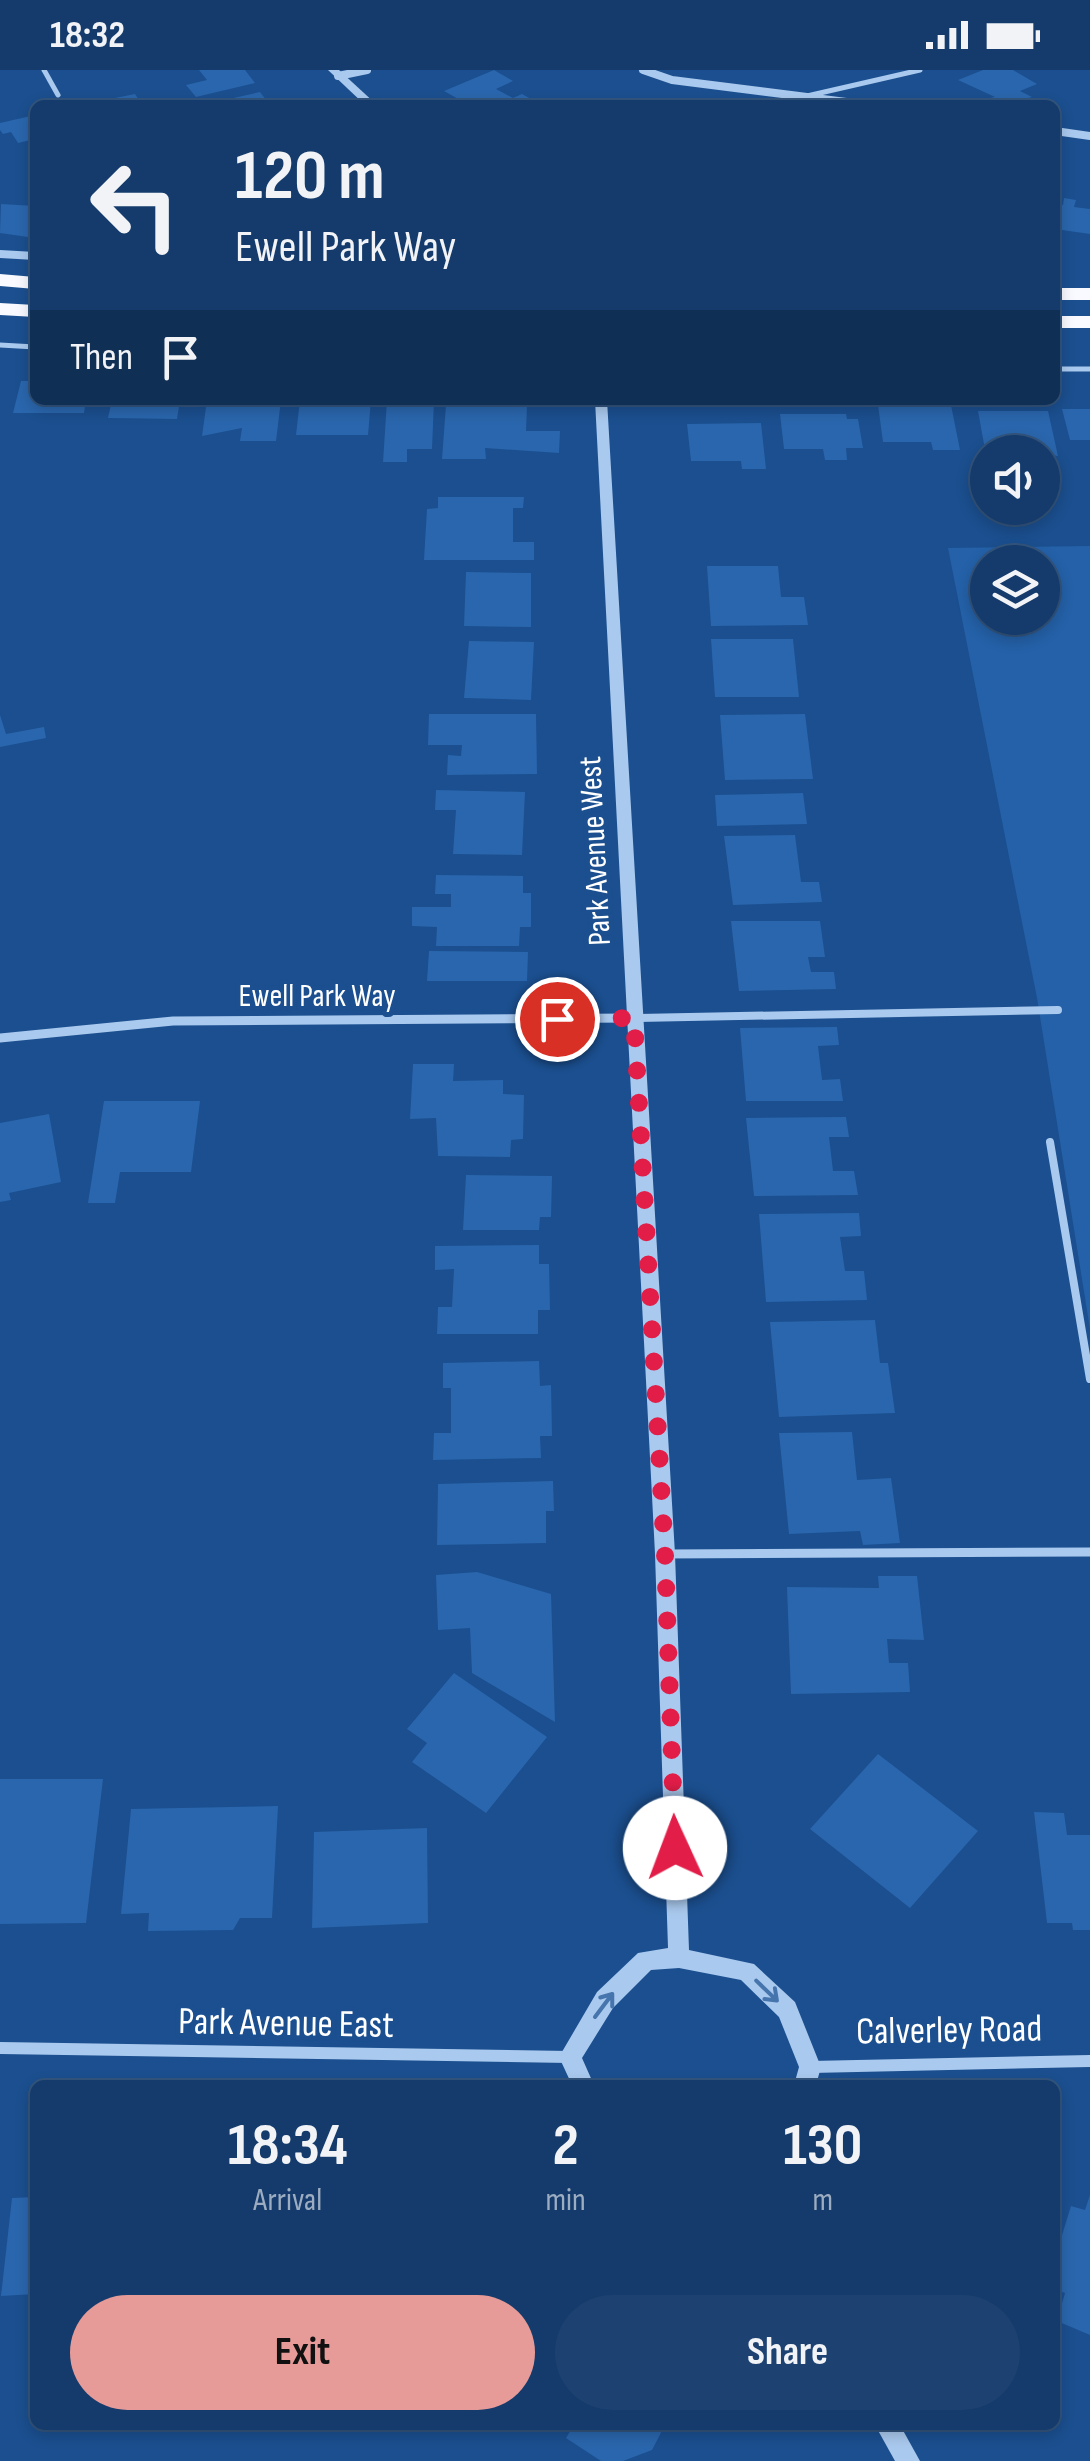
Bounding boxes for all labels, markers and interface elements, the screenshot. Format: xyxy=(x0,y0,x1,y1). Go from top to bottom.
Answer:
text: 18:32 xyxy=(50,13,125,58)
text: 120 m xyxy=(235,135,385,219)
icon: left xyxy=(70,140,200,270)
text: Ewell Park Way xyxy=(235,220,456,275)
icon: arrive xyxy=(153,330,208,385)
text: Then xyxy=(70,335,133,380)
map controls xyxy=(970,435,1060,635)
button: sound xyxy=(970,435,1060,525)
button: layers xyxy=(970,545,1060,635)
street label: Park Avenue West xyxy=(571,755,620,947)
street label: Ewell Park Way xyxy=(238,977,396,1016)
pin xyxy=(515,977,600,1062)
icon: arrive xyxy=(530,992,585,1047)
position arrow xyxy=(623,1796,727,1900)
one-way arrow xyxy=(754,1979,779,2003)
one-way arrow xyxy=(593,1992,615,2018)
street label: Park Avenue East xyxy=(178,1999,394,2048)
street label: Calverley Road xyxy=(856,2006,1042,2055)
text: 18:34 xyxy=(228,2110,348,2182)
text: 2 xyxy=(552,2110,579,2182)
text: 130 xyxy=(783,2110,862,2182)
text: Arrival xyxy=(253,2181,322,2220)
text: min xyxy=(545,2181,586,2220)
text: m xyxy=(813,2181,833,2220)
button: Exit xyxy=(70,2295,535,2410)
button: Share xyxy=(555,2295,1020,2410)

